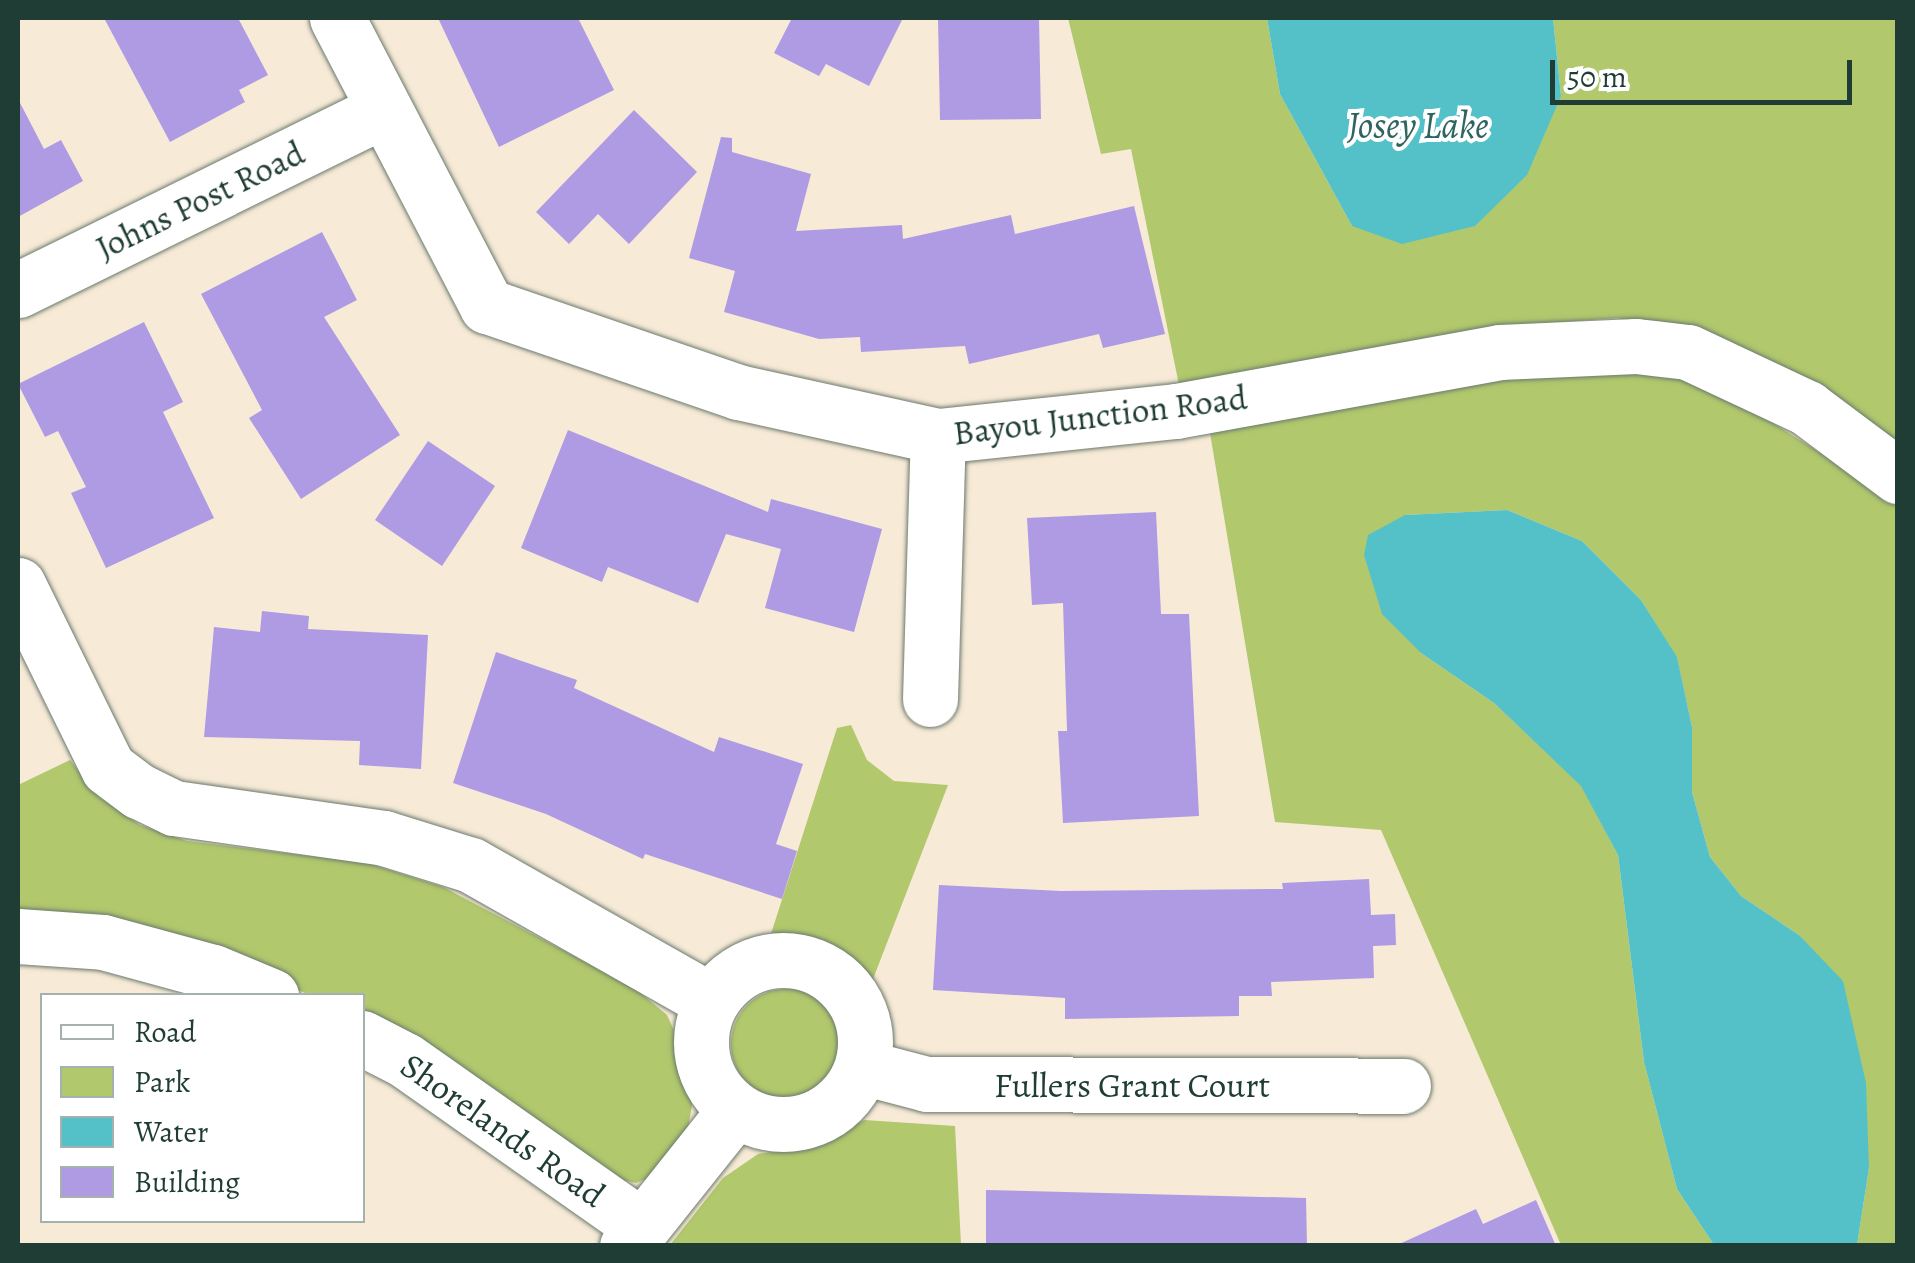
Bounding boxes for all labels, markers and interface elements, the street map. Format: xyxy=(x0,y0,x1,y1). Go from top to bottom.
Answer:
scale bar xyxy=(1555,40,1858,102)
text: 50 m xyxy=(1567,57,1627,97)
water label: Josey Lake xyxy=(1347,103,1489,149)
street label: Johns Post Road xyxy=(89,131,311,269)
street label: Bayou Junction Road xyxy=(951,376,1249,454)
legend xyxy=(40,993,365,1223)
text: Road xyxy=(134,1012,196,1052)
street label: Shorelands Road xyxy=(393,1044,613,1216)
text: Park xyxy=(134,1062,190,1102)
street label: Fullers Grant Court xyxy=(994,1064,1270,1106)
text: Water xyxy=(134,1112,208,1152)
text: Building xyxy=(134,1162,240,1202)

